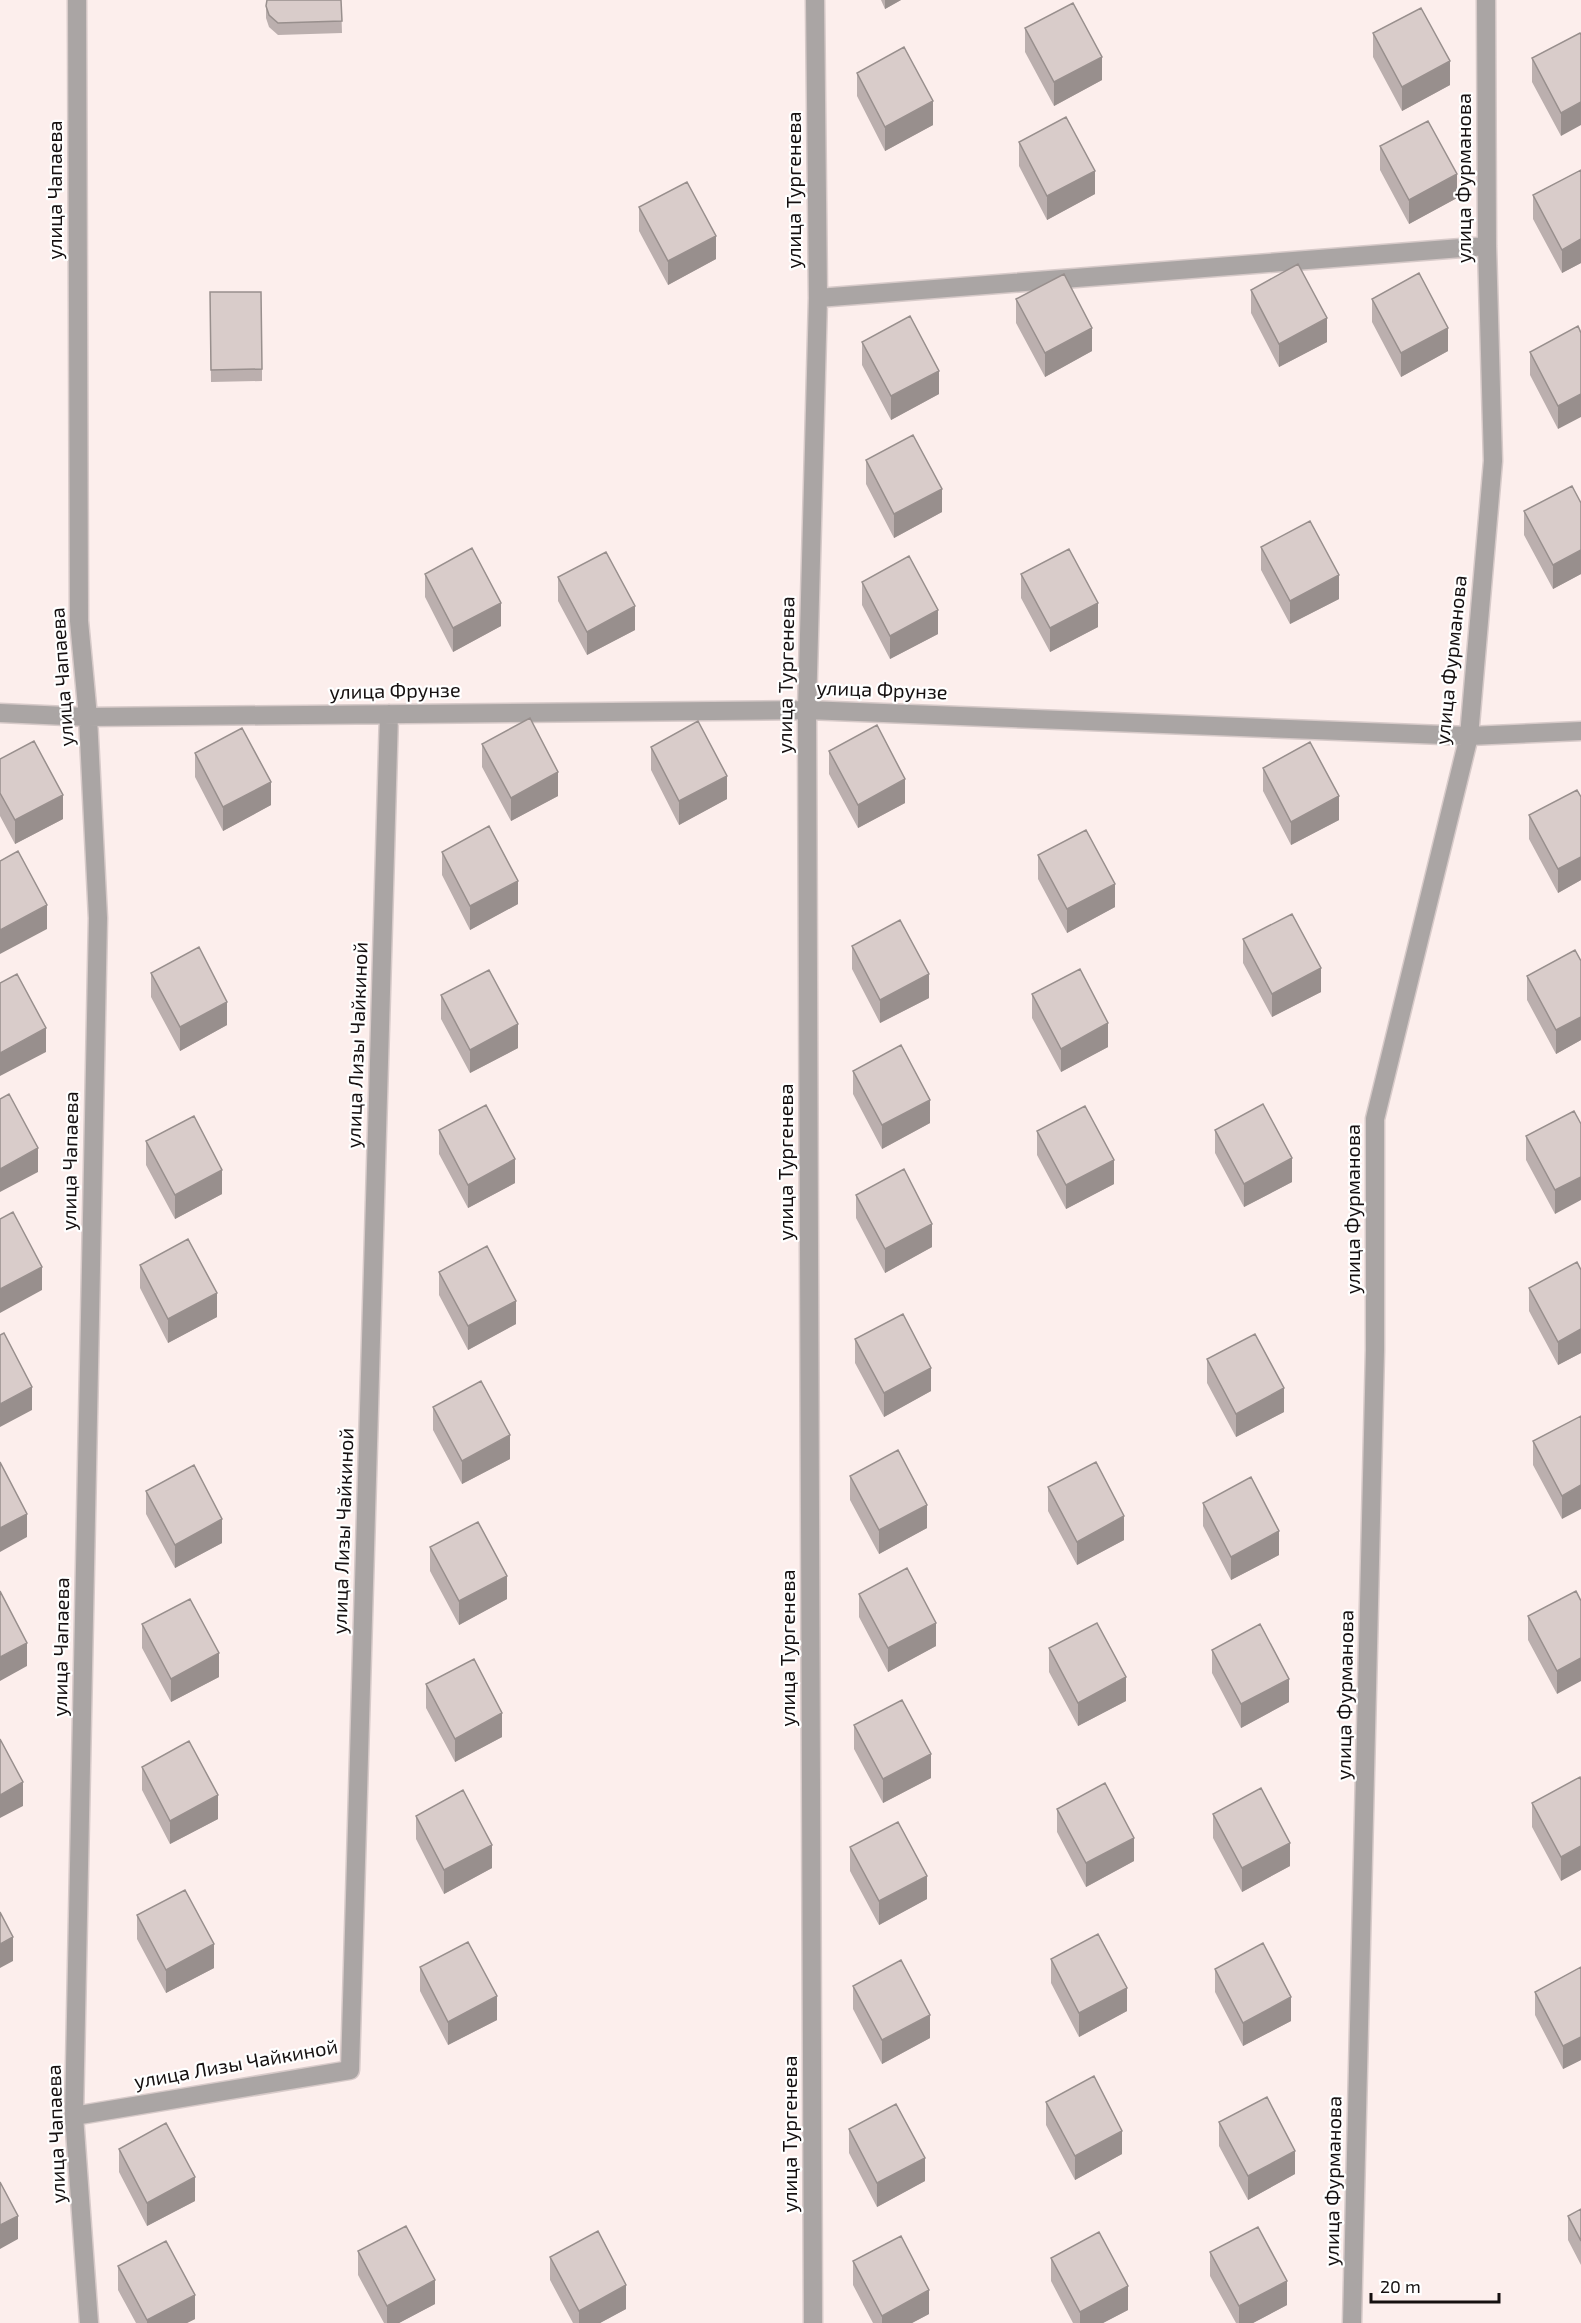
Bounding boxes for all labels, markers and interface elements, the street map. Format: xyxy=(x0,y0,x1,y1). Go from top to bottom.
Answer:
street label: улица Фурманова xyxy=(1451,93,1476,263)
street label: улица Тургенева xyxy=(781,111,806,269)
street label: улица Чапаева xyxy=(42,120,67,260)
street label: улица Фурманова xyxy=(1429,574,1472,746)
street label: улица Тургенева xyxy=(772,596,799,754)
street label: улица Чапаева xyxy=(44,607,79,747)
street label: улица Фрунзе xyxy=(816,675,948,704)
street label: улица Фрунзе xyxy=(329,677,461,704)
street label: улица Лизы Чайкиной xyxy=(340,941,373,1149)
street label: улица Тургенева xyxy=(773,1083,798,1241)
street label: улица Чапаева xyxy=(56,1091,83,1231)
street label: улица Фурманова xyxy=(1340,1124,1365,1294)
street label: улица Лизы Чайкиной xyxy=(326,1427,359,1635)
street label: улица Тургенева xyxy=(775,1569,800,1727)
street label: улица Чапаева xyxy=(47,1577,74,1717)
street label: улица Фурманова xyxy=(1331,1610,1358,1780)
street label: улица Лизы Чайкиной xyxy=(132,2033,340,2094)
street label: улица Тургенева xyxy=(777,2055,802,2213)
street label: улица Чапаева xyxy=(41,2064,70,2204)
street label: улица Фурманова xyxy=(1319,2096,1346,2266)
scale bar xyxy=(1371,2266,1498,2304)
text: 20 m xyxy=(1380,2275,1421,2297)

